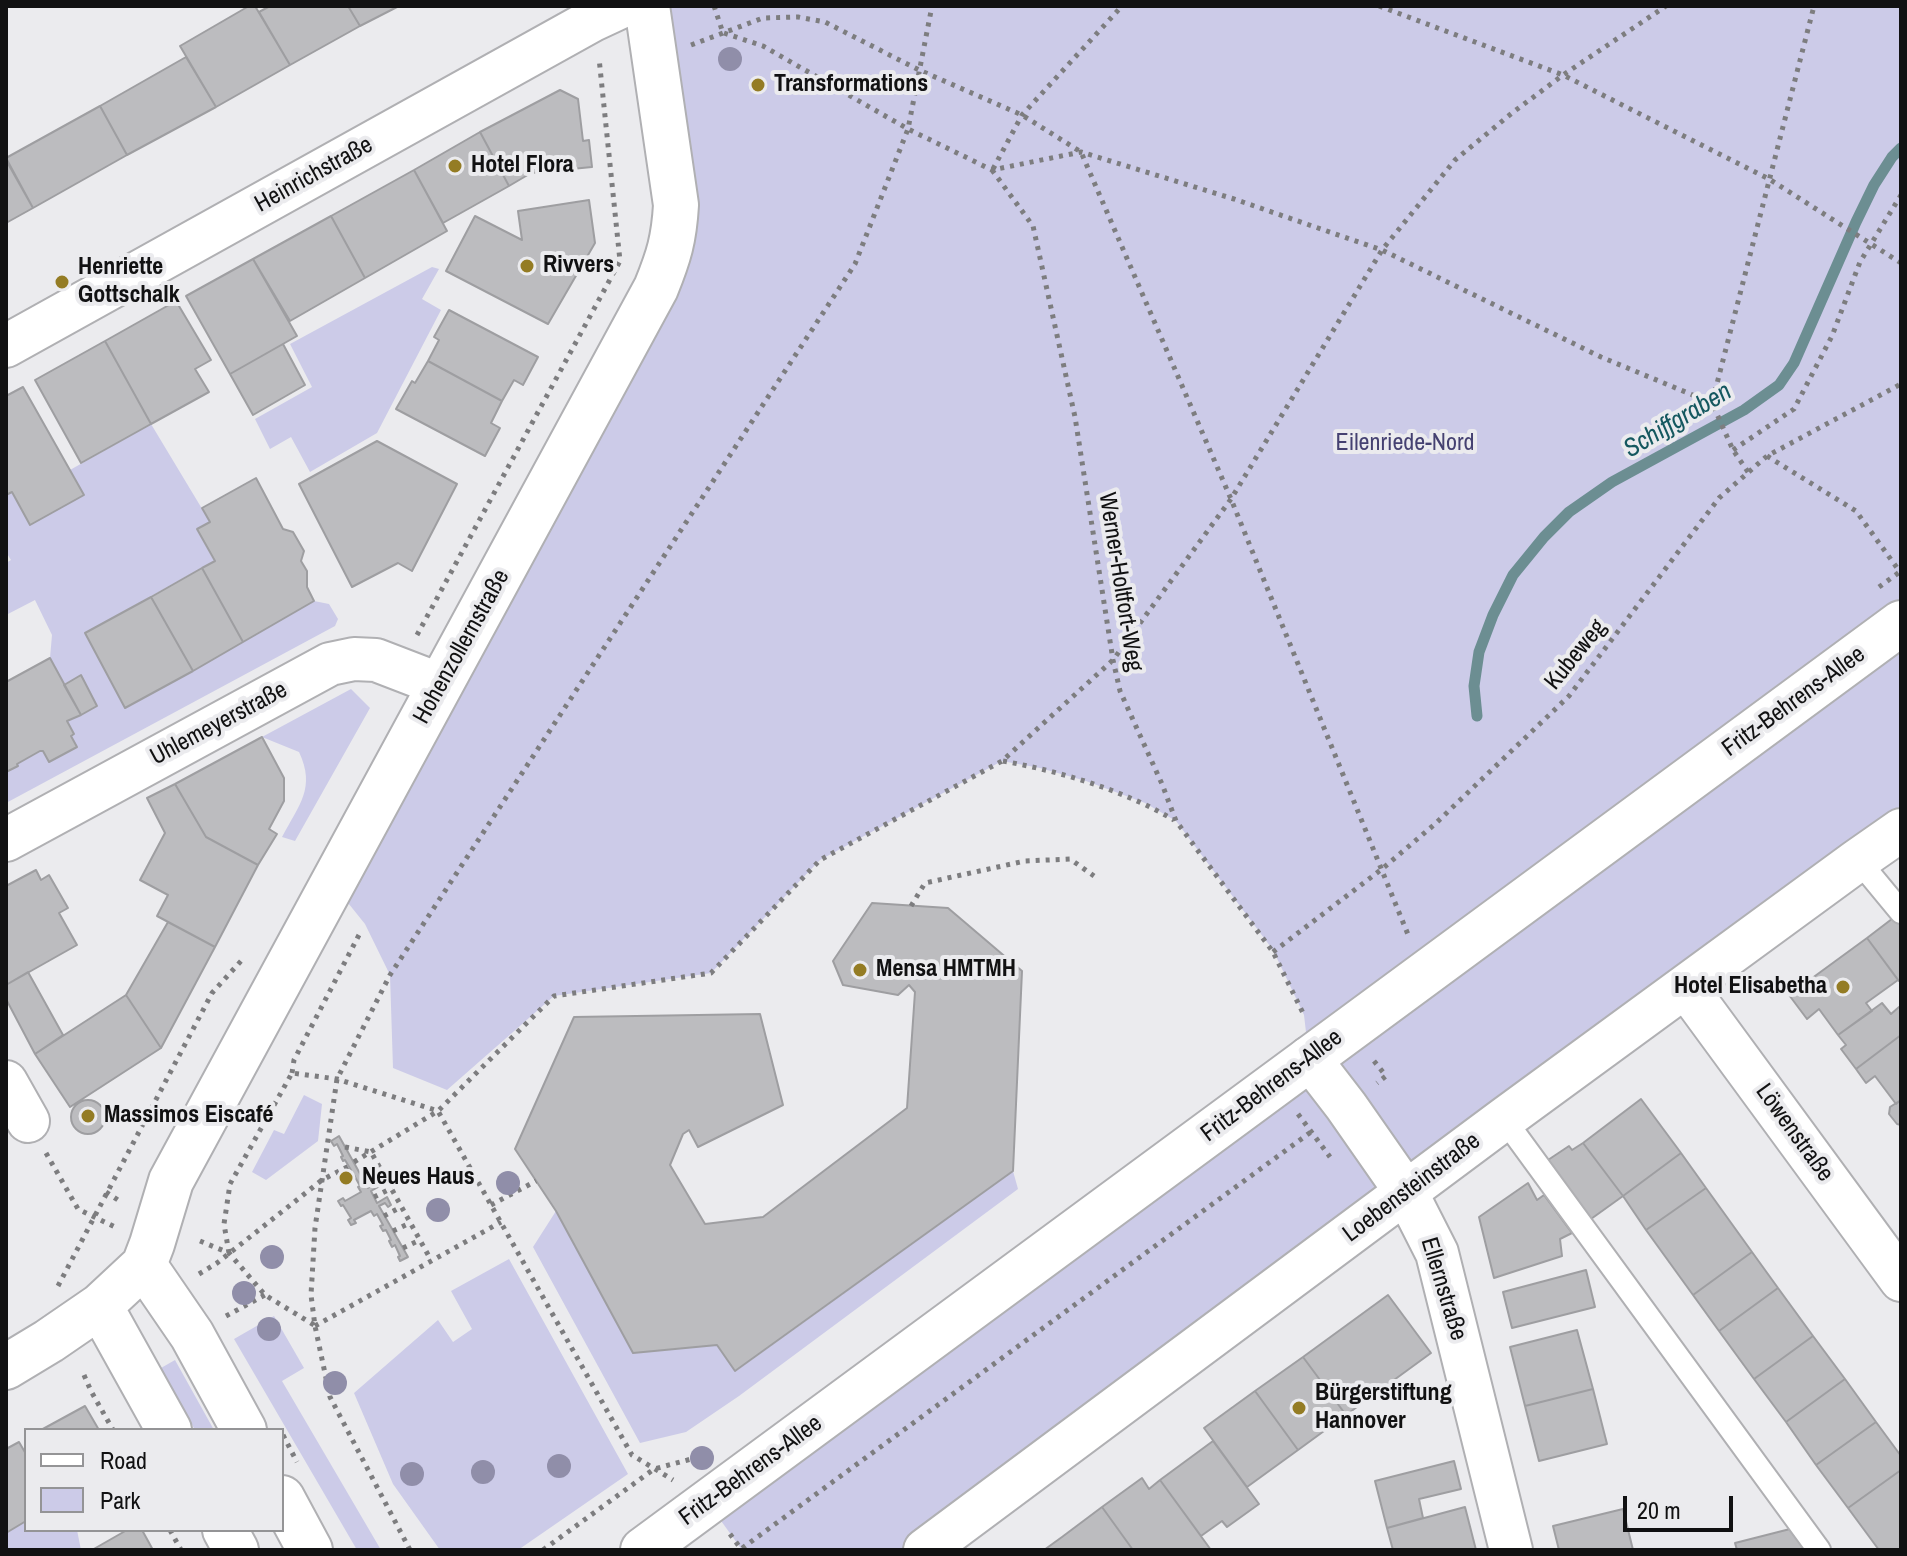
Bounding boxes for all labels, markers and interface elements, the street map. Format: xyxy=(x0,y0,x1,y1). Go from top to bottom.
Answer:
place label: Transformations xyxy=(774,71,928,99)
marker: Transformations xyxy=(749,76,767,94)
street label: Heinrichstraße xyxy=(250,131,378,219)
place label: Hotel Flora xyxy=(471,152,574,180)
marker: Hotel Flora xyxy=(446,157,464,175)
place label: Rivvers xyxy=(543,252,614,280)
place label: Henriette Gottschalk xyxy=(78,254,180,310)
marker: Rivvers xyxy=(518,257,536,275)
marker: Henriette Gottschalk xyxy=(53,273,71,291)
water label: Schiffgraben xyxy=(1618,377,1738,465)
park label: Eilenriede-Nord xyxy=(1336,430,1474,458)
street label: Werner-Holtfort-Weg xyxy=(1092,490,1148,674)
street label: Hohenzollernstraße xyxy=(408,565,516,729)
street label: Kubeweg xyxy=(1539,614,1613,696)
street label: Fritz-Behrens-Allee xyxy=(1717,641,1871,763)
street label: Uhlemeyerstraße xyxy=(146,676,292,772)
place label: Mensa HMTMH xyxy=(876,956,1016,984)
marker: Mensa HMTMH xyxy=(851,961,869,979)
place label: Hotel Elisabetha xyxy=(1674,973,1827,1001)
marker: Hotel Elisabetha xyxy=(1834,978,1852,996)
street label: Fritz-Behrens-Allee xyxy=(1196,1023,1348,1149)
street label: Löwenstraße xyxy=(1749,1079,1839,1187)
place label: Massimos Eiscafé xyxy=(104,1102,274,1130)
marker: Massimos Eiscafé xyxy=(79,1107,97,1125)
street label: Loebensteinstraße xyxy=(1338,1127,1486,1249)
place label: Neues Haus xyxy=(362,1164,475,1192)
marker: Neues Haus xyxy=(337,1169,355,1187)
street label: Ellernstraße xyxy=(1414,1234,1472,1344)
place label: Bürgerstiftung Hannover xyxy=(1315,1380,1452,1436)
marker: Bürgerstiftung Hannover xyxy=(1290,1399,1308,1417)
street label: Fritz-Behrens-Allee xyxy=(674,1410,828,1532)
legend xyxy=(24,1428,284,1532)
text: Road xyxy=(100,1444,147,1476)
scale bar xyxy=(1627,1480,1737,1530)
text: Park xyxy=(100,1484,140,1516)
text: 20 m xyxy=(1637,1494,1681,1526)

